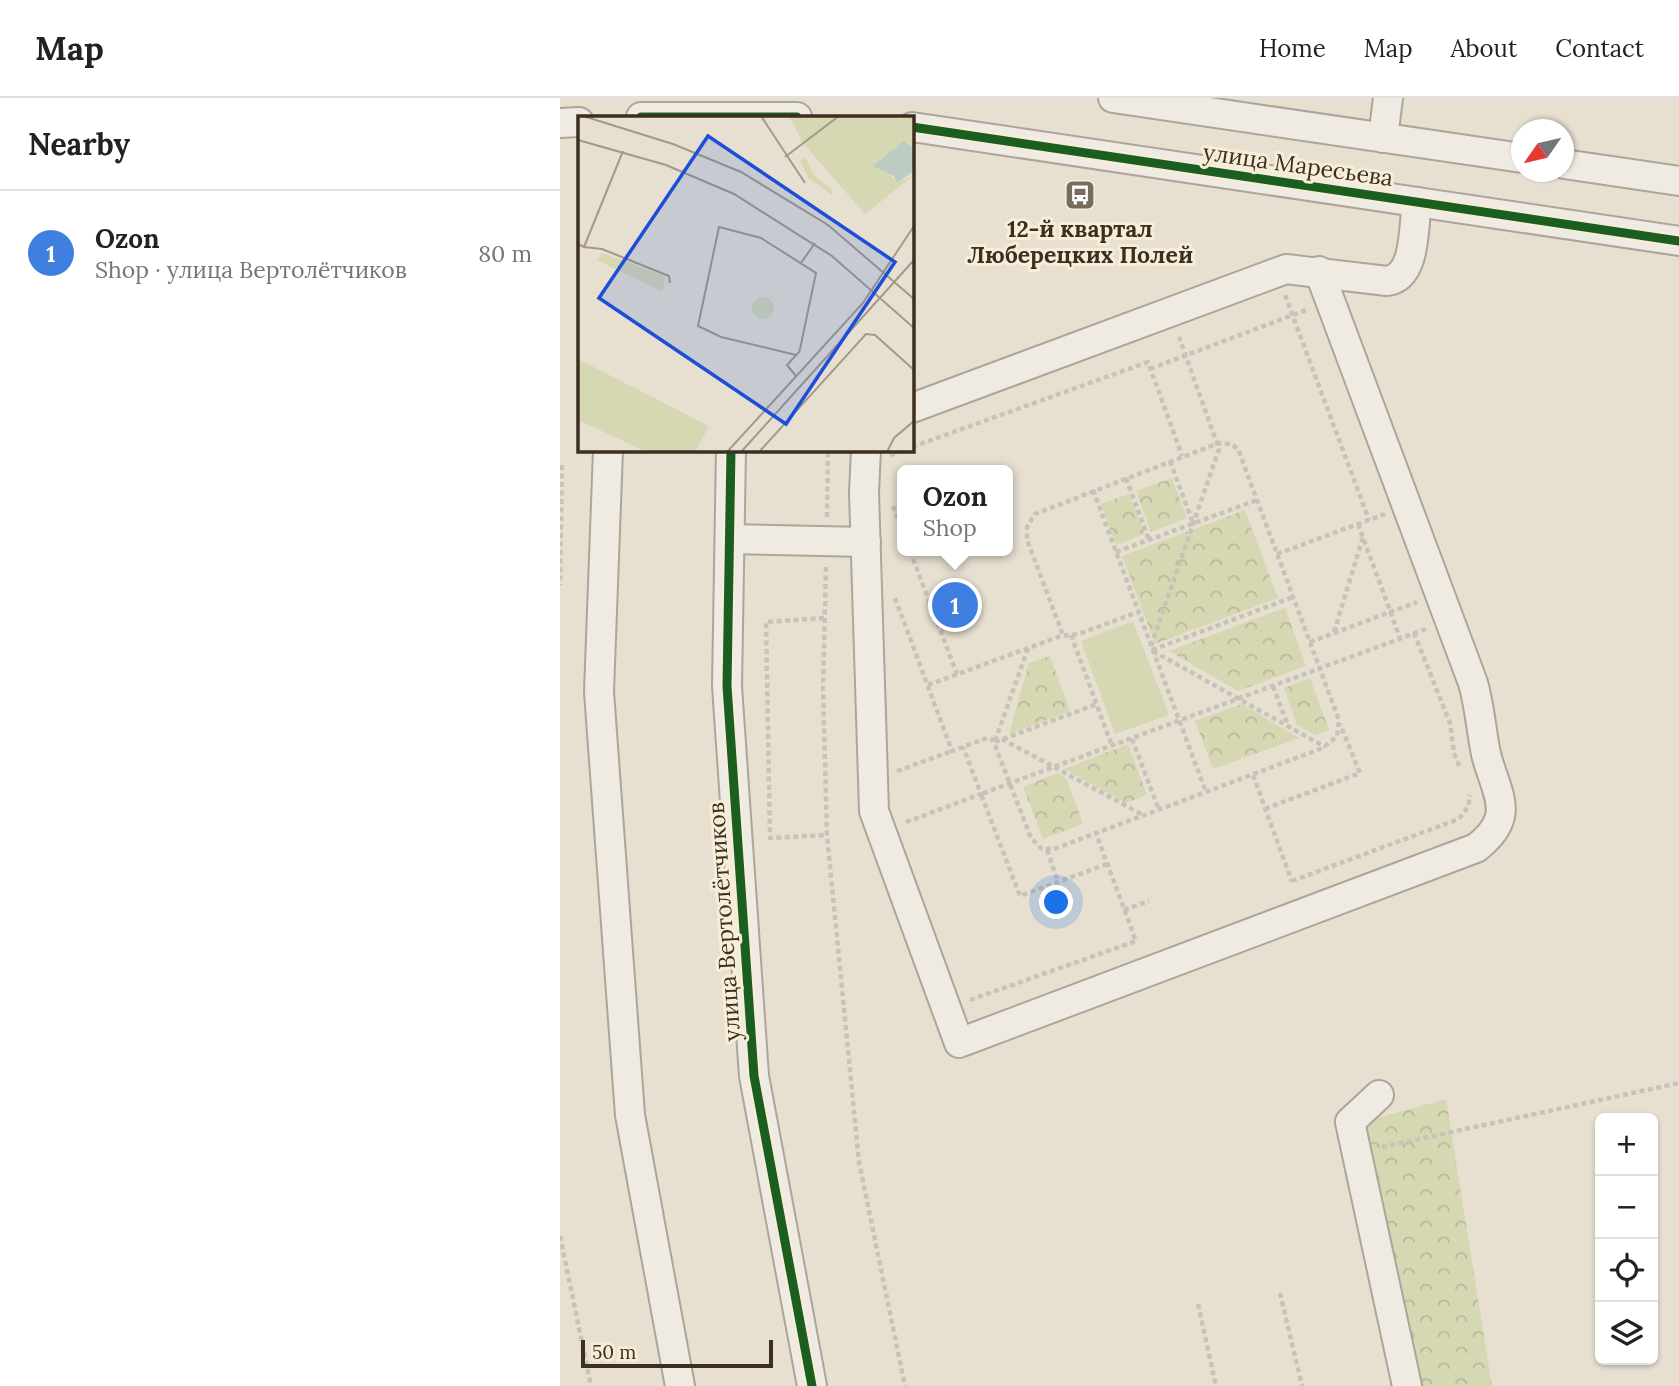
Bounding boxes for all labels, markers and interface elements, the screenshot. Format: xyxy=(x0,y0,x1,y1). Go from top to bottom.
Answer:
text: Map xyxy=(35,27,104,69)
text: Home xyxy=(1259,33,1326,64)
text: Map xyxy=(1364,33,1413,64)
text: About xyxy=(1451,33,1517,64)
text: Contact xyxy=(1555,33,1644,64)
inset map xyxy=(578,116,914,452)
north arrow xyxy=(1511,119,1574,182)
text: Nearby xyxy=(28,125,130,163)
street label: улица Маресьева xyxy=(1201,137,1395,192)
bus stop icon: 12-й квартал Люберецких Полей xyxy=(1063,178,1097,212)
place label: 12-й квартал Люберецких Полей xyxy=(967,214,1193,269)
text: Ozon xyxy=(95,222,160,255)
text: 1 xyxy=(46,239,56,268)
text: 80 m xyxy=(478,239,532,268)
text: Shop · улица Вертолётчиков xyxy=(95,255,407,284)
popup xyxy=(897,465,1013,556)
text: Ozon xyxy=(923,480,987,513)
text: Shop xyxy=(923,513,977,542)
pin: 1 xyxy=(932,579,978,631)
street label: улица Вертолётчиков xyxy=(701,801,746,1043)
your location xyxy=(1039,885,1073,919)
map controls xyxy=(1595,1113,1658,1365)
button: + xyxy=(1595,1113,1658,1176)
button: − xyxy=(1595,1176,1658,1239)
button: locate xyxy=(1595,1239,1658,1302)
button: layers xyxy=(1595,1302,1658,1365)
scale bar xyxy=(581,1337,774,1369)
text: 50 m xyxy=(592,1340,636,1364)

